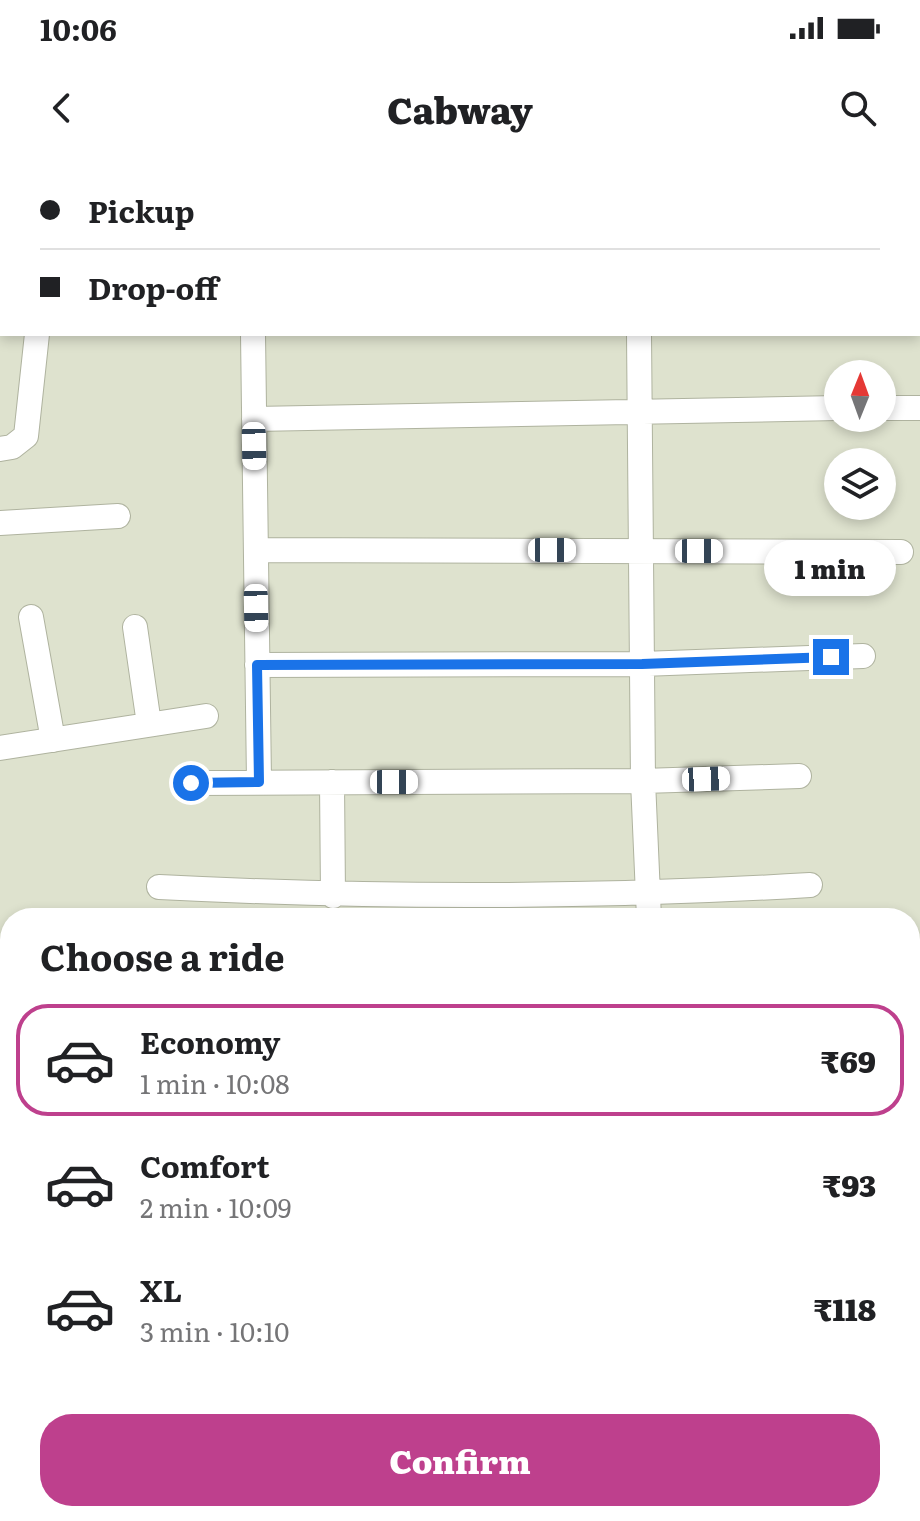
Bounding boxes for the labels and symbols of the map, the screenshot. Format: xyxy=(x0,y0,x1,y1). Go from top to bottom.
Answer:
north arrow xyxy=(824,360,896,432)
car xyxy=(242,422,266,470)
car xyxy=(528,538,576,562)
car xyxy=(675,539,723,563)
callout: 1 min xyxy=(765,541,897,597)
car xyxy=(244,584,268,632)
route end xyxy=(813,639,849,675)
route start xyxy=(173,765,209,801)
car xyxy=(682,766,730,792)
car xyxy=(370,770,418,794)

